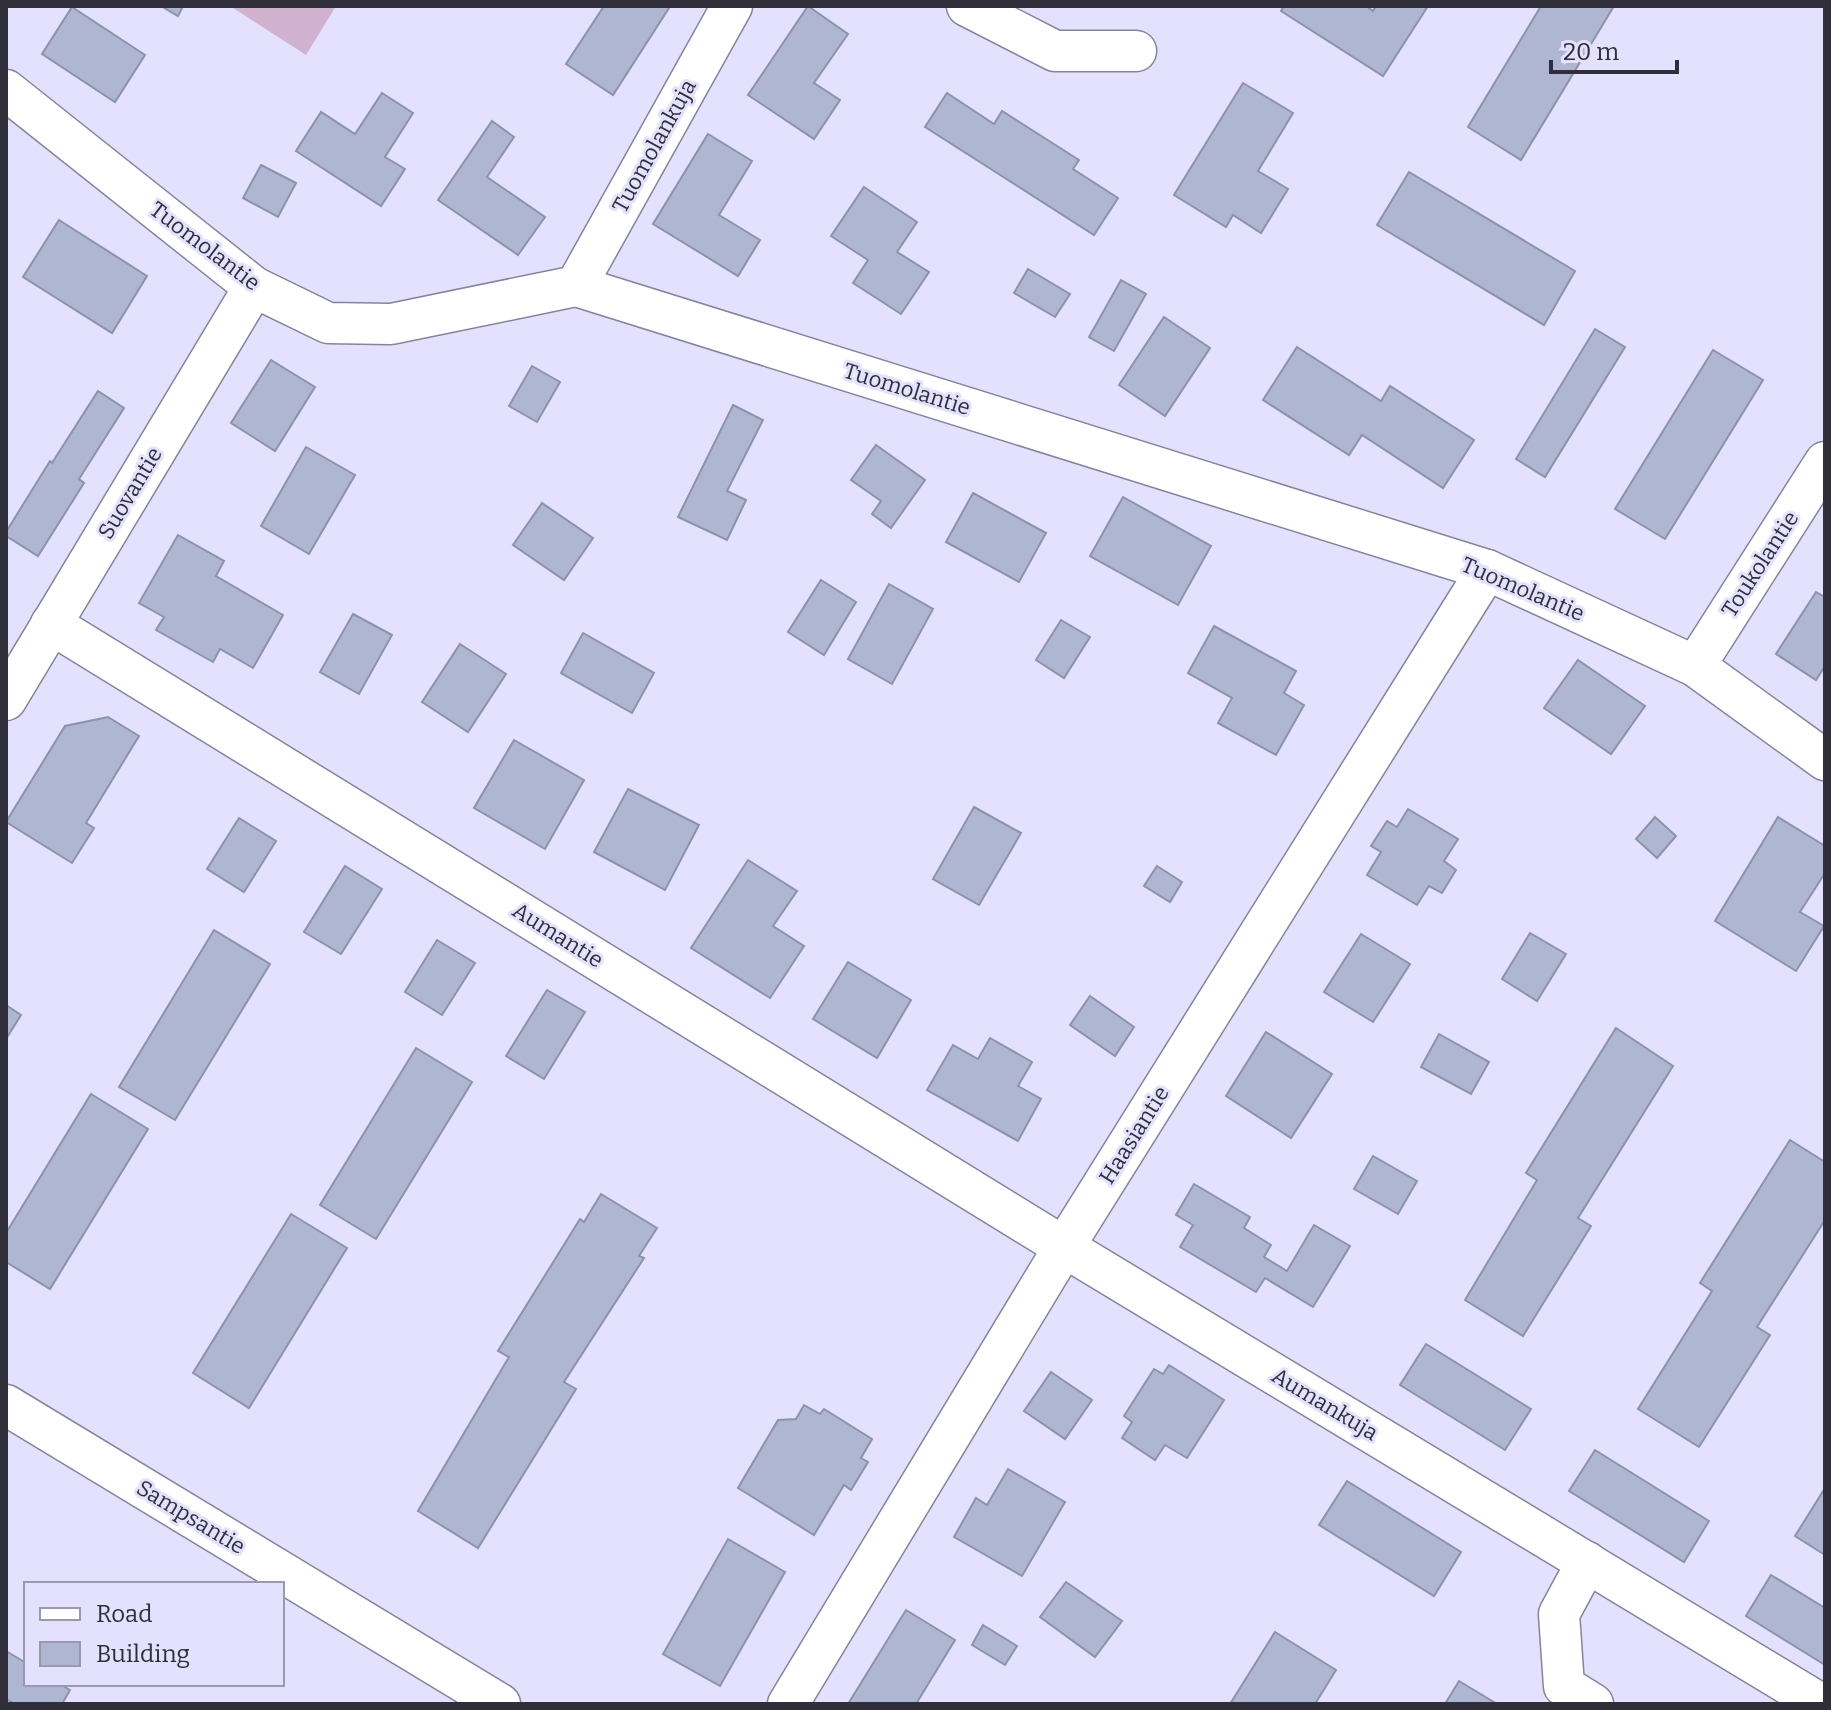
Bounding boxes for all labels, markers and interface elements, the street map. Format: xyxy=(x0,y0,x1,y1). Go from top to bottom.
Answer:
scale bar xyxy=(1551,24,1677,74)
text: 20 m xyxy=(1563,38,1619,66)
street label: Tuomolankuja xyxy=(606,75,702,217)
street label: Tuomolantie xyxy=(145,196,265,296)
street label: Tuomolantie xyxy=(840,357,974,421)
street label: Suovantie xyxy=(92,442,168,544)
street label: Toukolantie xyxy=(1716,506,1804,622)
street label: Tuomolantie xyxy=(1457,551,1589,627)
street label: Aumantie xyxy=(508,897,608,973)
street label: Haasiantie xyxy=(1093,1081,1175,1189)
street label: Aumankuja xyxy=(1267,1362,1383,1446)
street label: Sampsantie xyxy=(132,1474,250,1560)
legend xyxy=(24,1582,284,1686)
text: Road xyxy=(96,1600,152,1628)
text: Building xyxy=(96,1640,190,1668)

